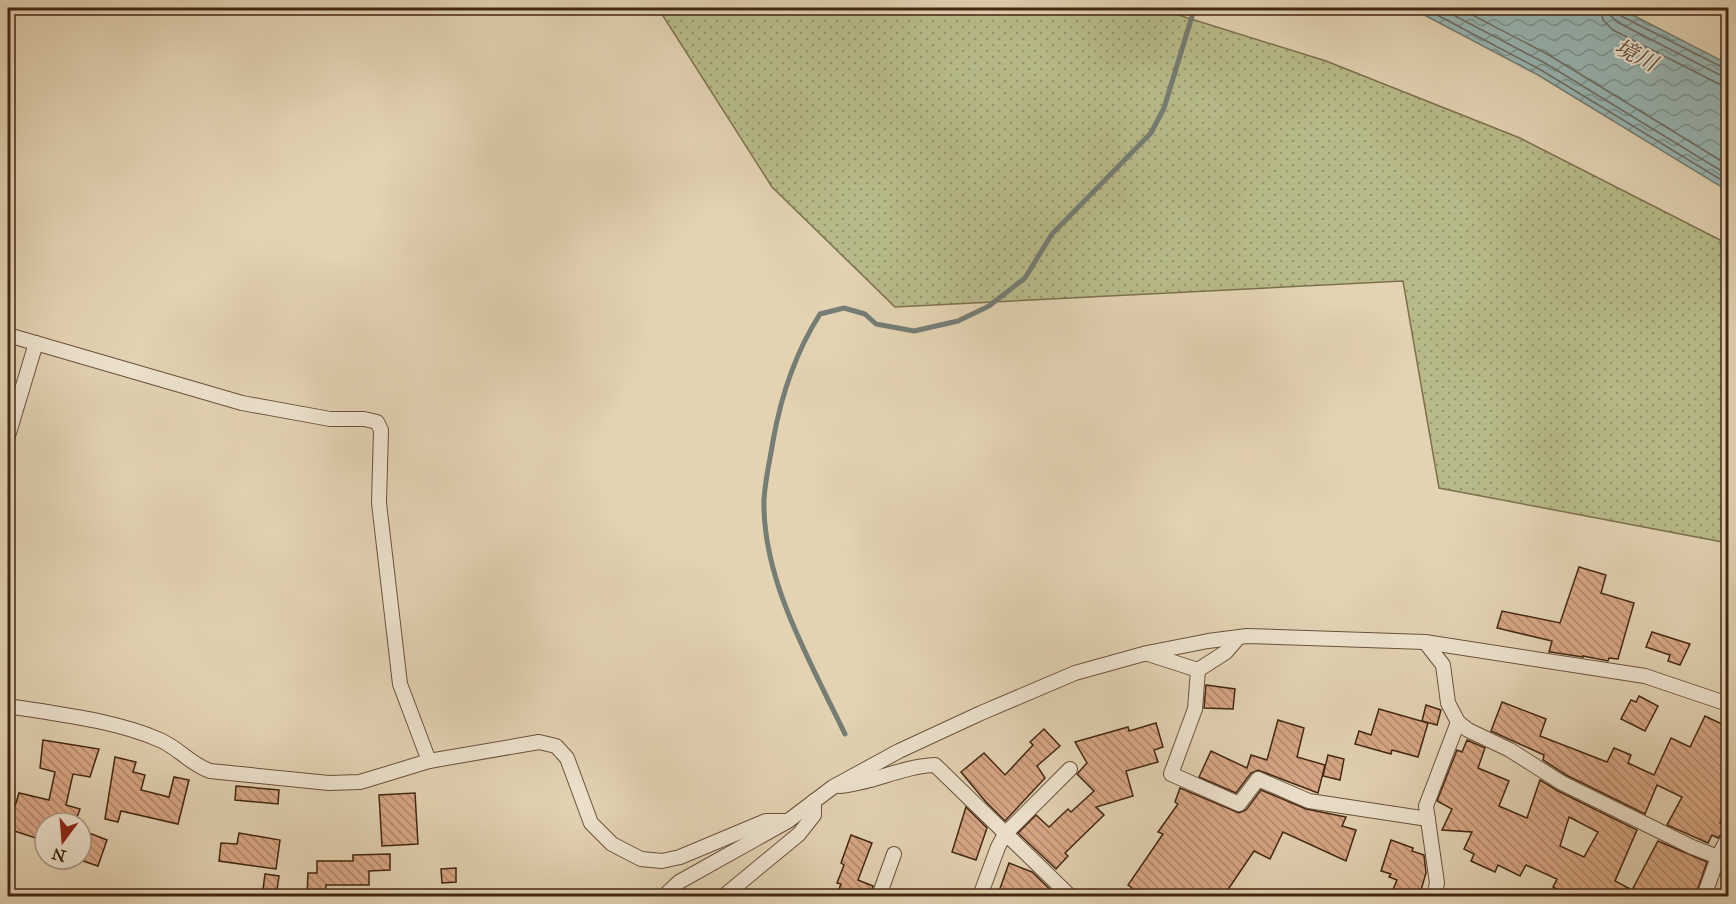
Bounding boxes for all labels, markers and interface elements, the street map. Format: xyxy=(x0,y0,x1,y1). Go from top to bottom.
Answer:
water label: 境川 xyxy=(1610,33,1664,78)
north arrow xyxy=(33,811,93,871)
text: N xyxy=(49,844,68,866)

